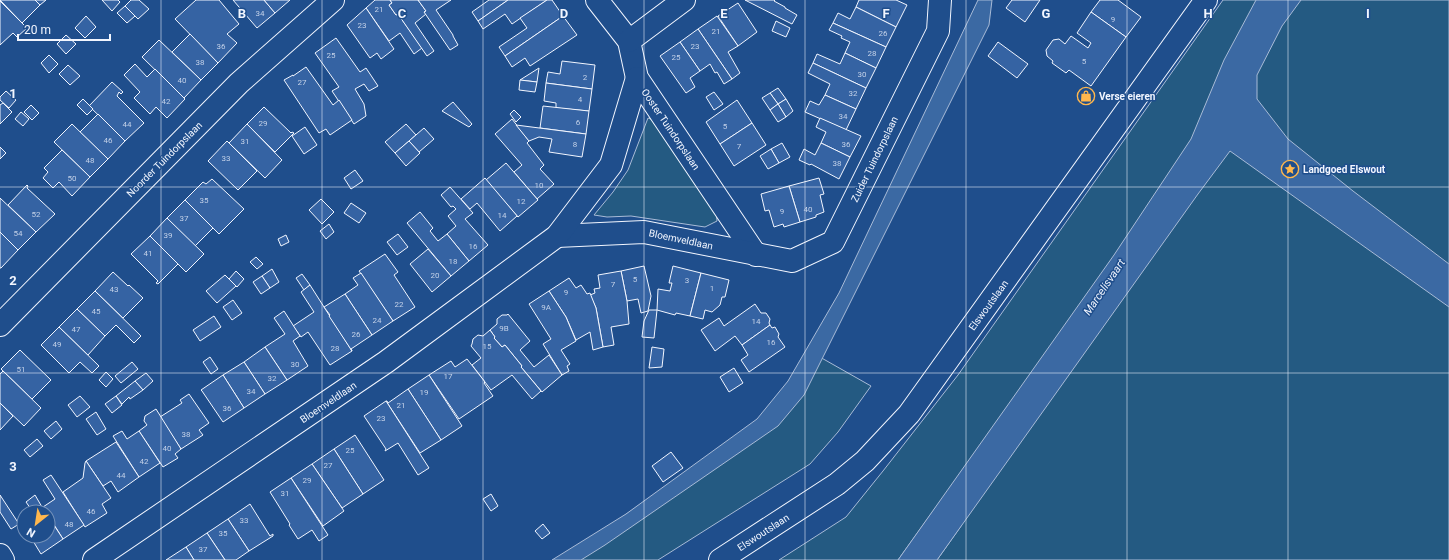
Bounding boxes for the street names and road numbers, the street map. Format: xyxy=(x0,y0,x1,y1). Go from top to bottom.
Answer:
street label: Ooster Tuindorpslaan xyxy=(639,87,702,172)
street label: Zuider Tuindorpslaan xyxy=(849,115,900,204)
street label: Noorder Tuindorpslaan xyxy=(124,119,204,199)
street label: Bloemveldlaan xyxy=(648,227,714,252)
street label: Elswoutslaan xyxy=(967,278,1010,333)
street label: Bloemveldlaan xyxy=(298,380,358,425)
street label: Elswoutslaan xyxy=(735,512,791,553)

